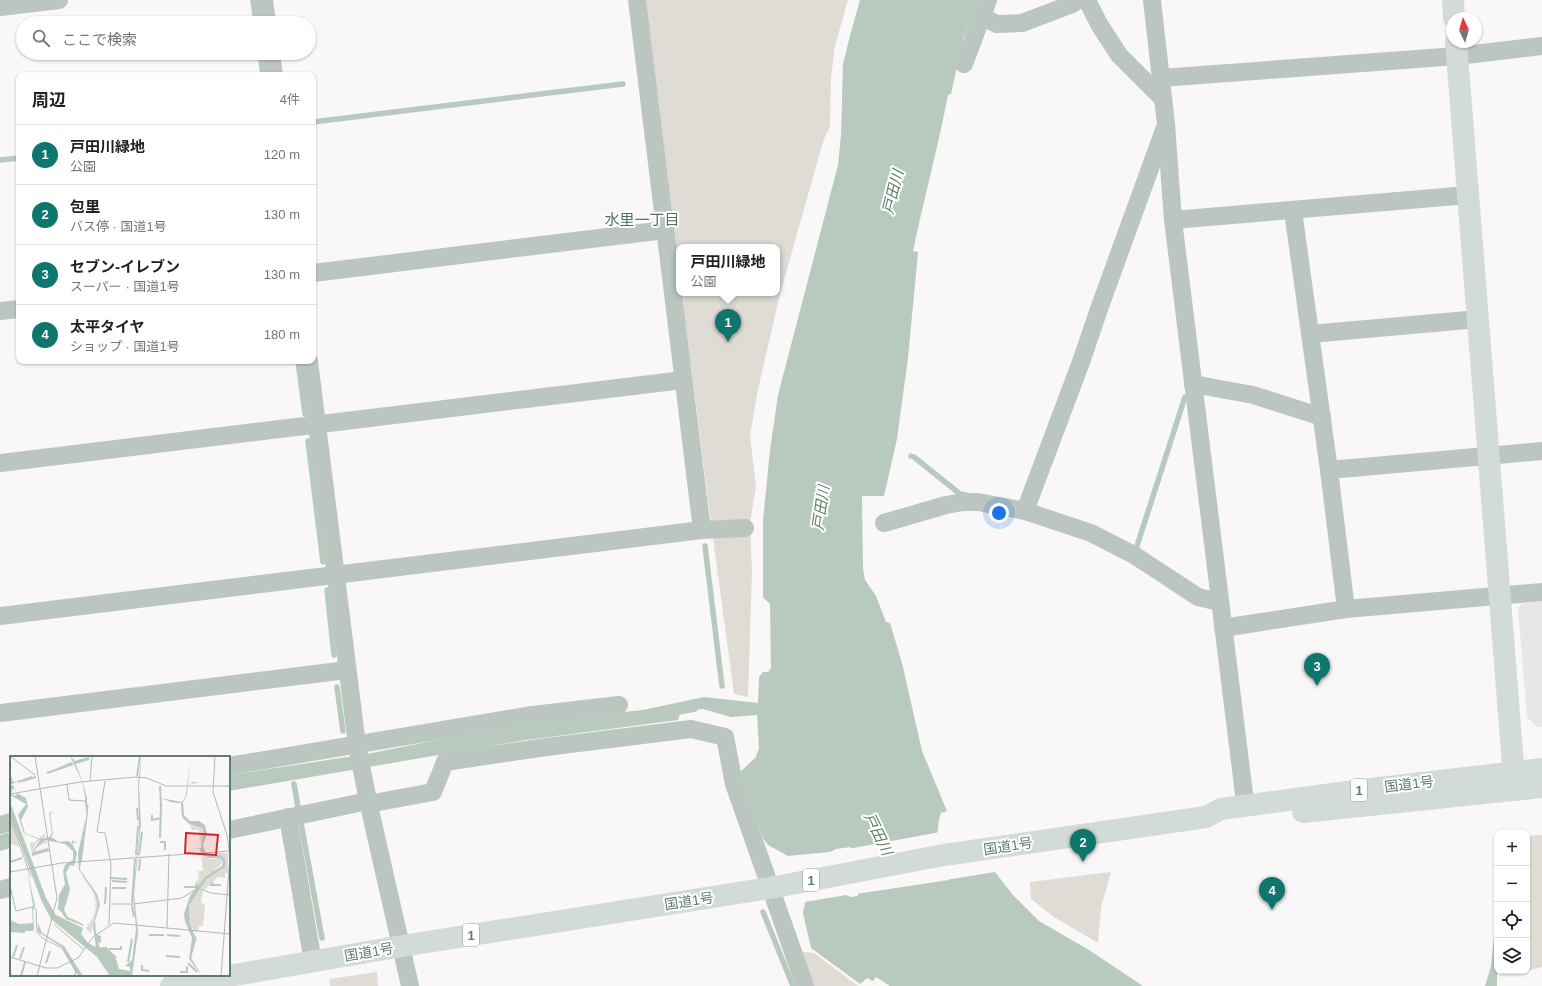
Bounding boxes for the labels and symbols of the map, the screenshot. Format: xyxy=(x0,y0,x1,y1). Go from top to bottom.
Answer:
north arrow xyxy=(1446,12,1482,48)
water label: 戸田川 xyxy=(879,166,907,216)
district label: 水里一丁目 xyxy=(604,211,680,228)
pin: 1 xyxy=(715,309,741,342)
water label: 戸田川 xyxy=(809,482,832,531)
your location xyxy=(989,503,1009,523)
pin: 3 xyxy=(1304,653,1330,686)
inset map xyxy=(10,756,230,976)
street label: 国道1号 xyxy=(1383,773,1435,795)
road number: 1 xyxy=(1351,779,1367,801)
water label: 戸田川 xyxy=(861,810,897,860)
pin: 2 xyxy=(1070,829,1096,862)
street label: 国道1号 xyxy=(982,834,1034,858)
road number: 1 xyxy=(803,869,819,891)
pin: 4 xyxy=(1259,877,1285,910)
street label: 国道1号 xyxy=(663,889,715,913)
road number: 1 xyxy=(463,924,479,946)
street label: 国道1号 xyxy=(343,940,395,964)

